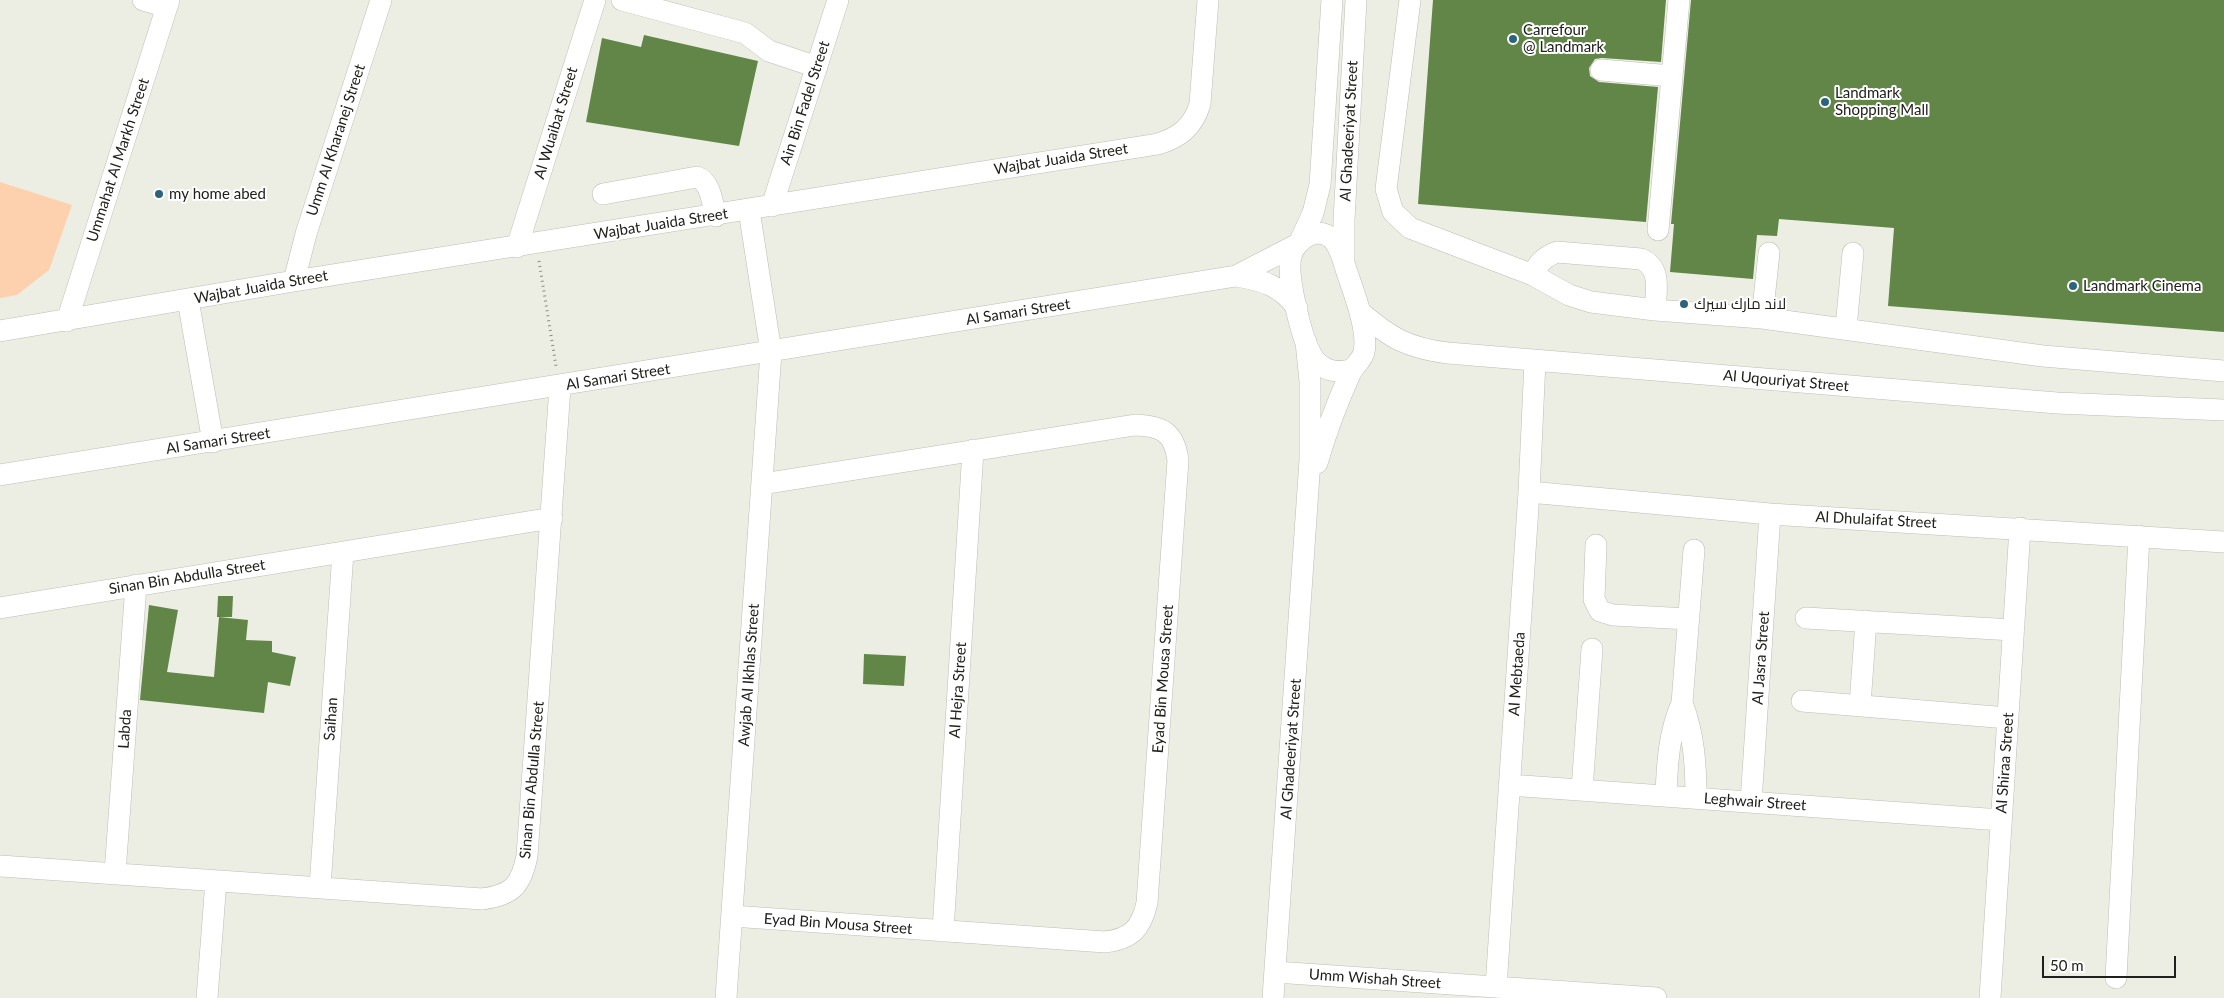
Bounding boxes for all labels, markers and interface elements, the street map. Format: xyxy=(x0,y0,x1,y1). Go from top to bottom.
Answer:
place label: Carrefour @ Landmark xyxy=(1523,21,1604,56)
marker: Carrefour @ Landmark xyxy=(1507,33,1519,45)
street label: Ain Bin Fadel Street xyxy=(776,39,834,167)
street label: Al Ghadeeriyat Street xyxy=(1336,60,1362,202)
street label: Umm Al Kharanej Street xyxy=(303,62,369,218)
street label: Al Wuaibat Street xyxy=(530,65,582,181)
street label: Ummahat Al Markh Street xyxy=(83,76,153,244)
place label: Landmark Shopping Mall xyxy=(1835,84,1929,119)
marker: Landmark Shopping Mall xyxy=(1819,96,1831,108)
street label: Wajbat Juaida Street xyxy=(993,140,1129,178)
place label: my home abed xyxy=(169,185,266,203)
marker: my home abed xyxy=(153,188,165,200)
street label: Wajbat Juaida Street xyxy=(593,205,729,243)
street label: Wajbat Juaida Street xyxy=(193,266,329,308)
place label: Landmark Cinema xyxy=(2083,277,2201,295)
marker: Landmark Cinema xyxy=(2067,280,2079,292)
street label: Al Samari Street xyxy=(965,295,1071,329)
place label: لاند مارك سيرك xyxy=(1694,295,1786,313)
marker: لاند مارك سيرك xyxy=(1678,298,1690,310)
street label: Al Samari Street xyxy=(565,360,671,394)
street label: Al Uqouriyat Street xyxy=(1722,367,1850,395)
street label: Al Samari Street xyxy=(165,424,271,458)
street label: Al Dhulaifat Street xyxy=(1815,508,1937,532)
street label: Sinan Bin Abdulla Street xyxy=(107,556,267,598)
street label: Awjab Al Ikhlas Street xyxy=(735,603,763,747)
street label: Eyad Bin Mousa Street xyxy=(1149,604,1177,754)
street label: Al Jasra Street xyxy=(1749,611,1773,705)
street label: Al Mebtaeda xyxy=(1505,631,1529,717)
street label: Al Hejra Street xyxy=(946,641,970,739)
street label: Al Ghadeeriyat Street xyxy=(1277,678,1305,820)
street label: Saihan xyxy=(321,697,341,741)
street label: Sinan Bin Abdulla Street xyxy=(516,700,548,860)
street label: Labda xyxy=(115,709,135,749)
street label: Al Shiraa Street xyxy=(1992,712,2018,814)
street label: Leghwair Street xyxy=(1703,789,1807,815)
street label: Eyad Bin Mousa Street xyxy=(763,910,913,938)
scale bar xyxy=(2044,946,2178,978)
text: 50 m xyxy=(2050,956,2084,974)
street label: Umm Wishah Street xyxy=(1308,965,1442,993)

